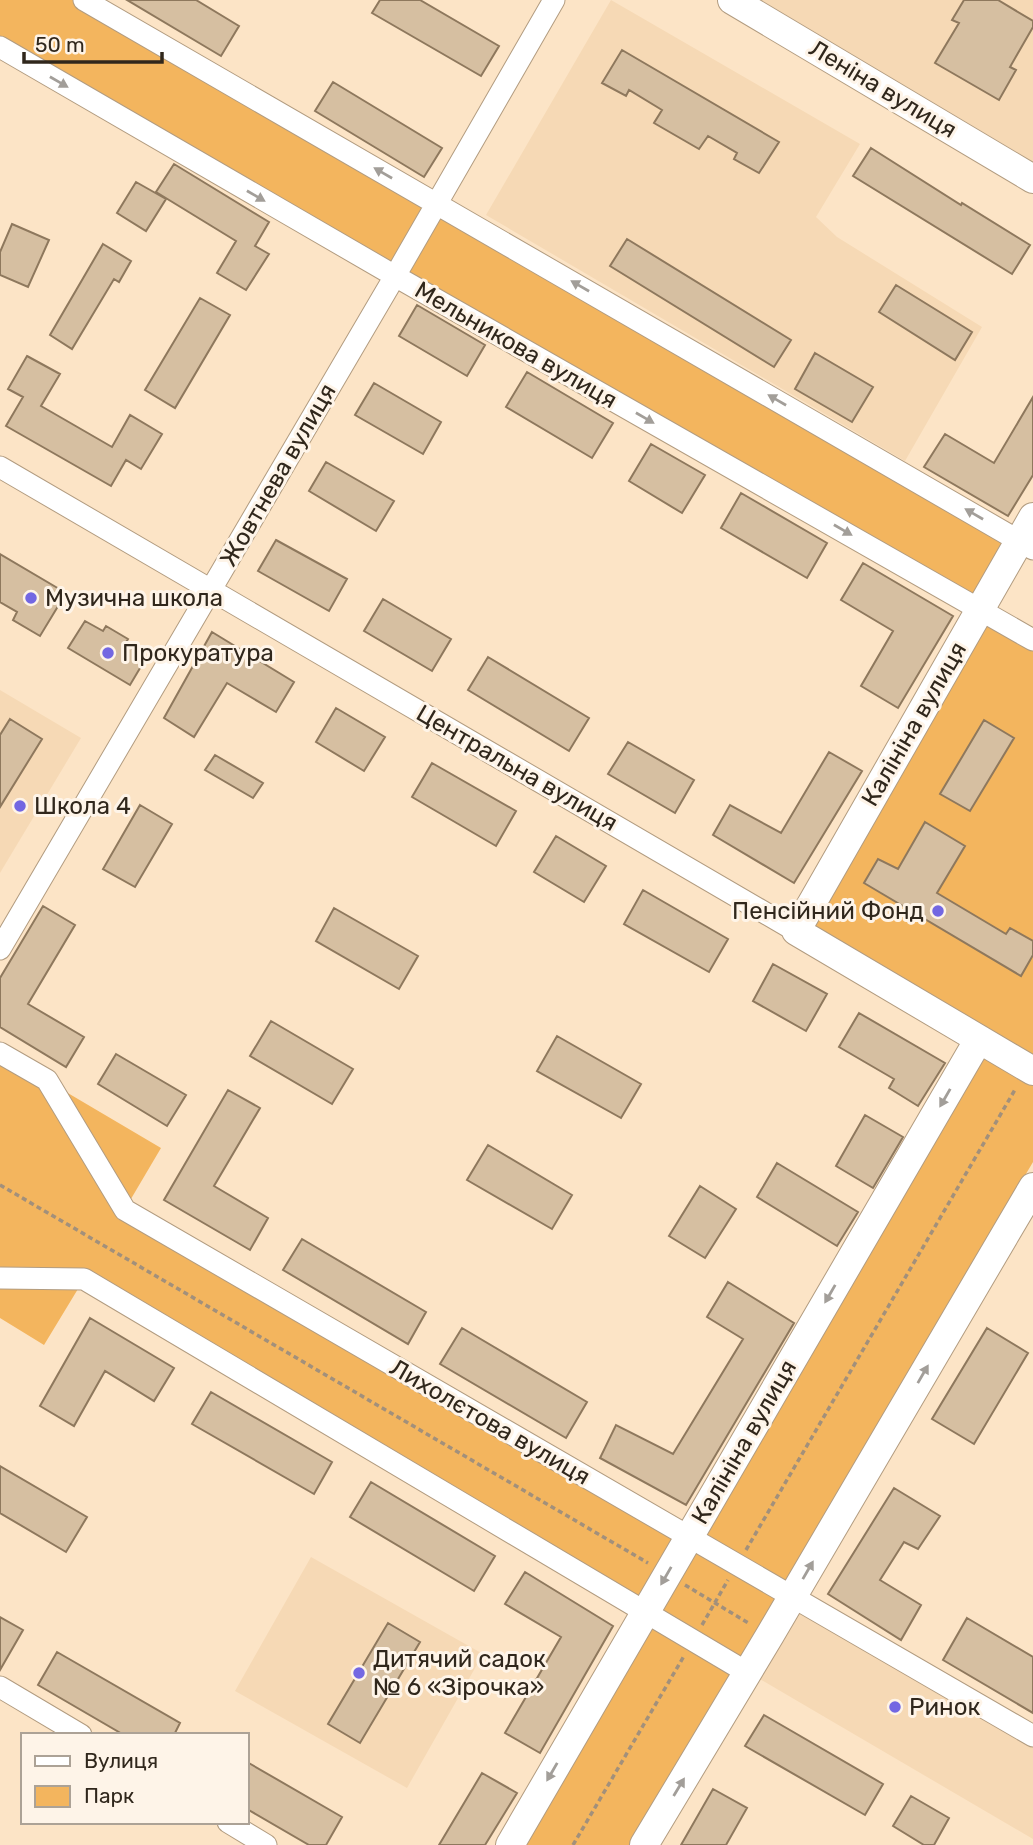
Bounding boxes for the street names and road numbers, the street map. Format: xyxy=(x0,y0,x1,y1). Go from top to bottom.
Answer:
street label: Леніна вулиця xyxy=(804,34,962,144)
street label: Мельникова вулиця xyxy=(410,276,622,414)
street label: Жовтнева вулиця xyxy=(214,379,342,571)
street label: Калініна вулиця xyxy=(856,637,972,811)
street label: Центральна вулиця xyxy=(412,699,622,837)
street label: Лихолєтова вулиця xyxy=(385,1353,595,1491)
street label: Калініна вулиця xyxy=(686,1355,802,1529)

